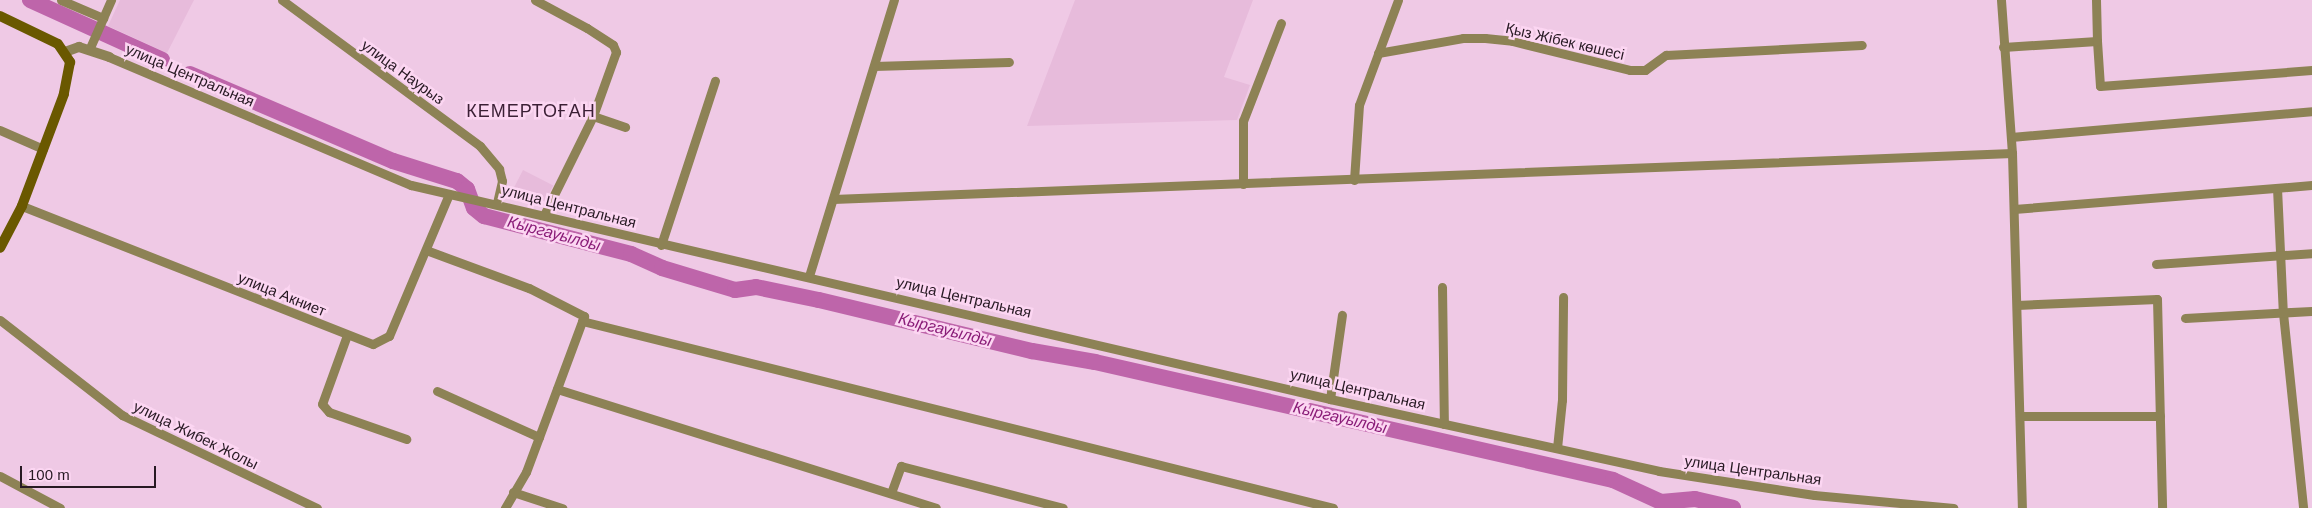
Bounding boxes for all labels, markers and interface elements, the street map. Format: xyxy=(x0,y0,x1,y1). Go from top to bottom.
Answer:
street label: Қыз Жібек көшесі xyxy=(1504,19,1626,63)
street label: улица Наурыз xyxy=(358,36,448,108)
street label: улица Центральная xyxy=(123,40,257,110)
district label: КЕМЕРТОҒАН xyxy=(465,100,597,122)
street label: улица Центральная xyxy=(500,181,638,231)
water label: Кыргауылды xyxy=(505,212,603,256)
street label: улица Акниет xyxy=(235,268,329,320)
street label: улица Центральная xyxy=(895,273,1033,321)
water label: Кыргауылды xyxy=(896,309,994,351)
street label: улица Центральная xyxy=(1289,365,1427,413)
street label: улица Жибек Жолы xyxy=(131,397,261,473)
water label: Кыргауылды xyxy=(1291,398,1389,438)
street label: улица Центральная xyxy=(1683,451,1823,489)
scale bar xyxy=(22,456,159,488)
text: 100 m xyxy=(28,466,70,483)

